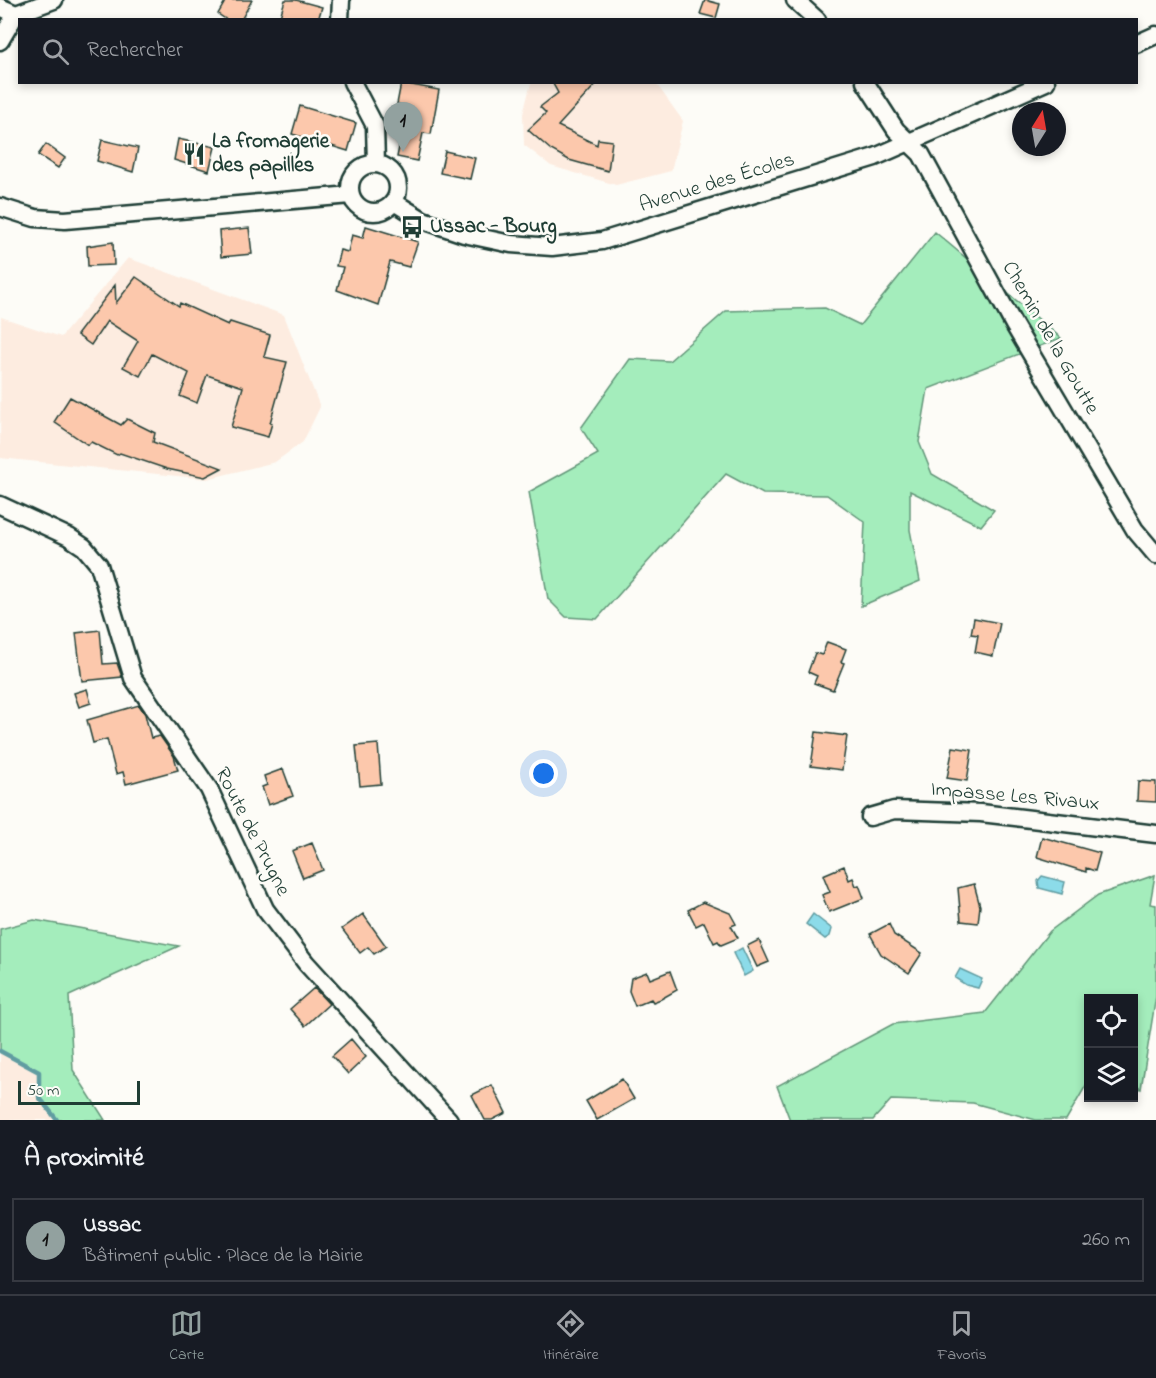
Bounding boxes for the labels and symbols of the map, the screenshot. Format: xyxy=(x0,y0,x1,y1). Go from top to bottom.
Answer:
pin: 1 xyxy=(384,102,422,152)
north arrow xyxy=(1012,102,1066,156)
place label: La fromagerie des papilles xyxy=(212,127,330,181)
restaurant icon: La fromagerie des papilles xyxy=(181,141,207,167)
street label: Avenue des Écoles xyxy=(636,145,798,221)
place label: Ussac - Bourg xyxy=(430,212,557,244)
bus stop icon: Ussac - Bourg xyxy=(399,214,425,240)
street label: Chemin de la Goutte xyxy=(994,256,1106,421)
your location xyxy=(529,759,558,788)
street label: Route de Prugne xyxy=(205,762,298,903)
street label: Impasse Les Rivaux xyxy=(929,775,1101,819)
scale bar xyxy=(18,1078,140,1106)

